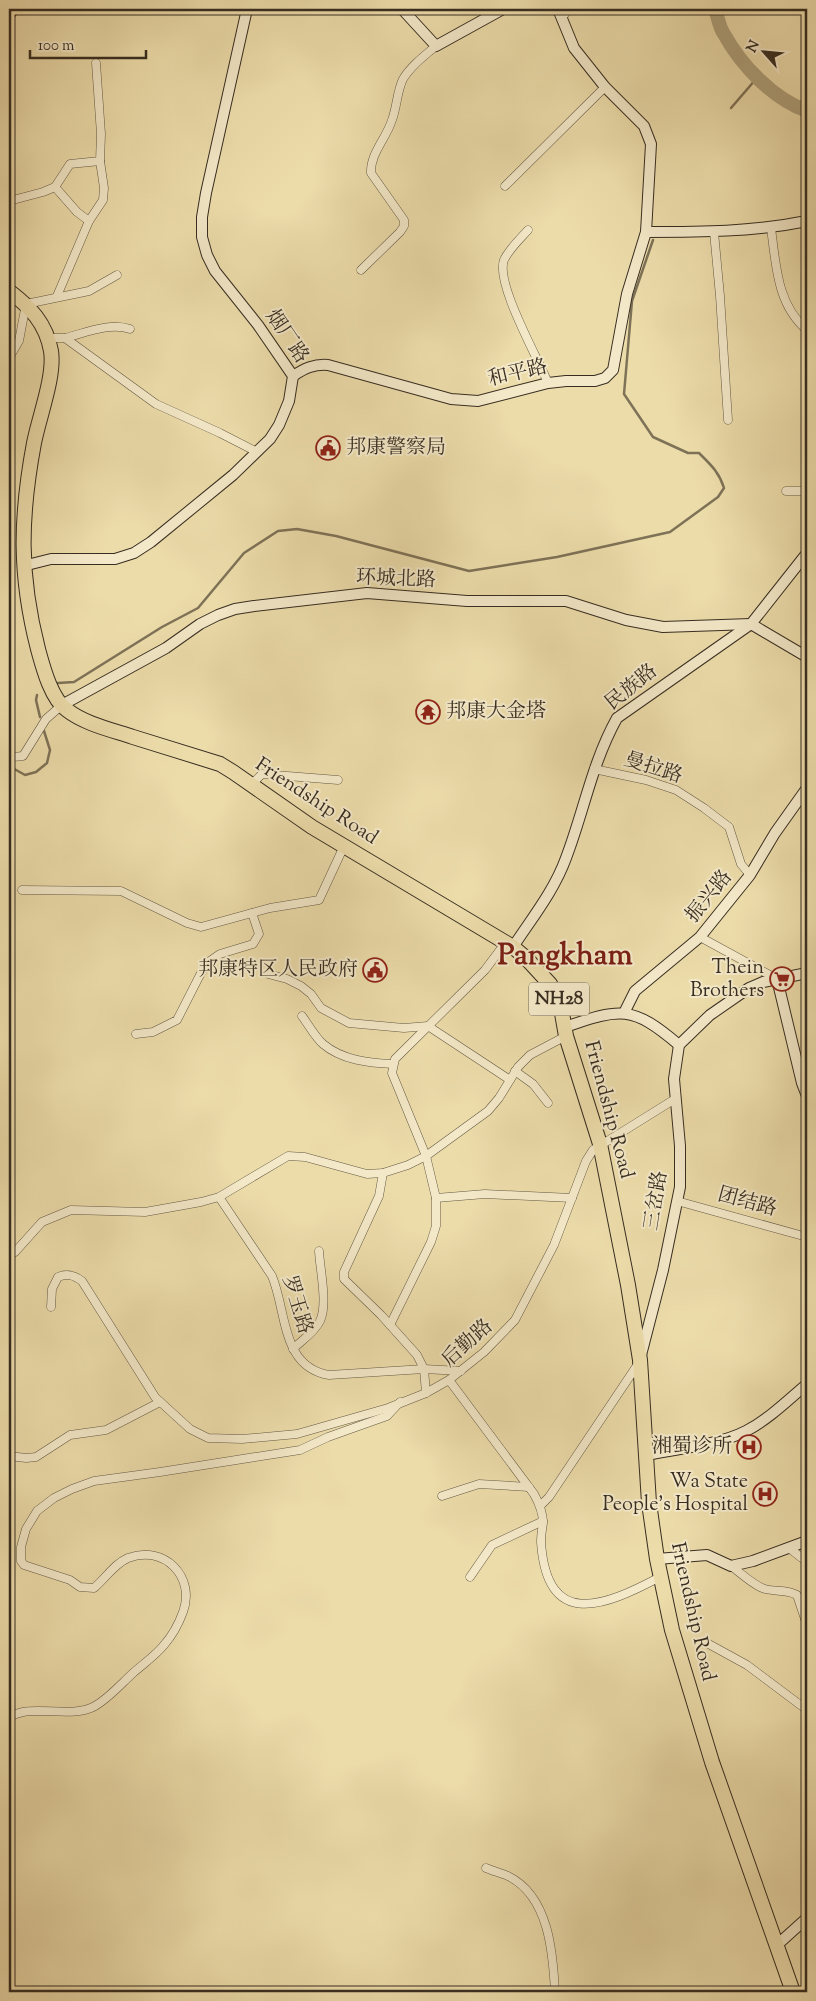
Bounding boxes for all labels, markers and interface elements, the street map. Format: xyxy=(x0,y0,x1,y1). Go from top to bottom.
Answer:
scale bar xyxy=(30,28,146,60)
north arrow xyxy=(738,28,788,78)
text: 100 m xyxy=(38,36,75,57)
text: N xyxy=(743,37,766,57)
street label: 烟厂路 xyxy=(257,304,315,370)
street label: 和平路 xyxy=(486,353,550,395)
place label: 邦康警察局 xyxy=(346,434,446,463)
public building icon: 邦康警察局 xyxy=(315,435,341,461)
street label: 环城北路 xyxy=(356,564,436,596)
street label: 民族路 xyxy=(600,658,664,718)
place label: 邦康大金塔 xyxy=(446,698,546,727)
temple icon: 邦康大金塔 xyxy=(415,699,441,725)
street label: 曼拉路 xyxy=(620,746,686,792)
street label: Friendship Road xyxy=(249,751,383,853)
street label: 振兴路 xyxy=(680,865,740,929)
district label: Pangkham xyxy=(498,935,633,978)
place label: Thein Brothers xyxy=(690,954,764,1006)
place label: 邦康特区人民政府 xyxy=(198,956,358,985)
public building icon: 邦康特区人民政府 xyxy=(362,957,388,983)
supermarket icon: Thein Brothers xyxy=(769,966,795,992)
road number: NH28 xyxy=(529,982,589,1016)
street label: Friendship Road xyxy=(576,1038,640,1182)
street label: 三岔路 xyxy=(638,1169,676,1233)
street label: 团结路 xyxy=(714,1181,780,1225)
street label: 罗玉路 xyxy=(273,1272,319,1338)
street label: 后勤路 xyxy=(436,1313,500,1375)
place label: 湘蜀诊所 xyxy=(652,1433,732,1462)
hospital icon: 湘蜀诊所 xyxy=(736,1434,762,1460)
place label: Wa State People's Hospital xyxy=(602,1468,748,1520)
hospital icon: Wa State People's Hospital xyxy=(752,1481,778,1507)
street label: Friendship Road xyxy=(662,1540,722,1684)

